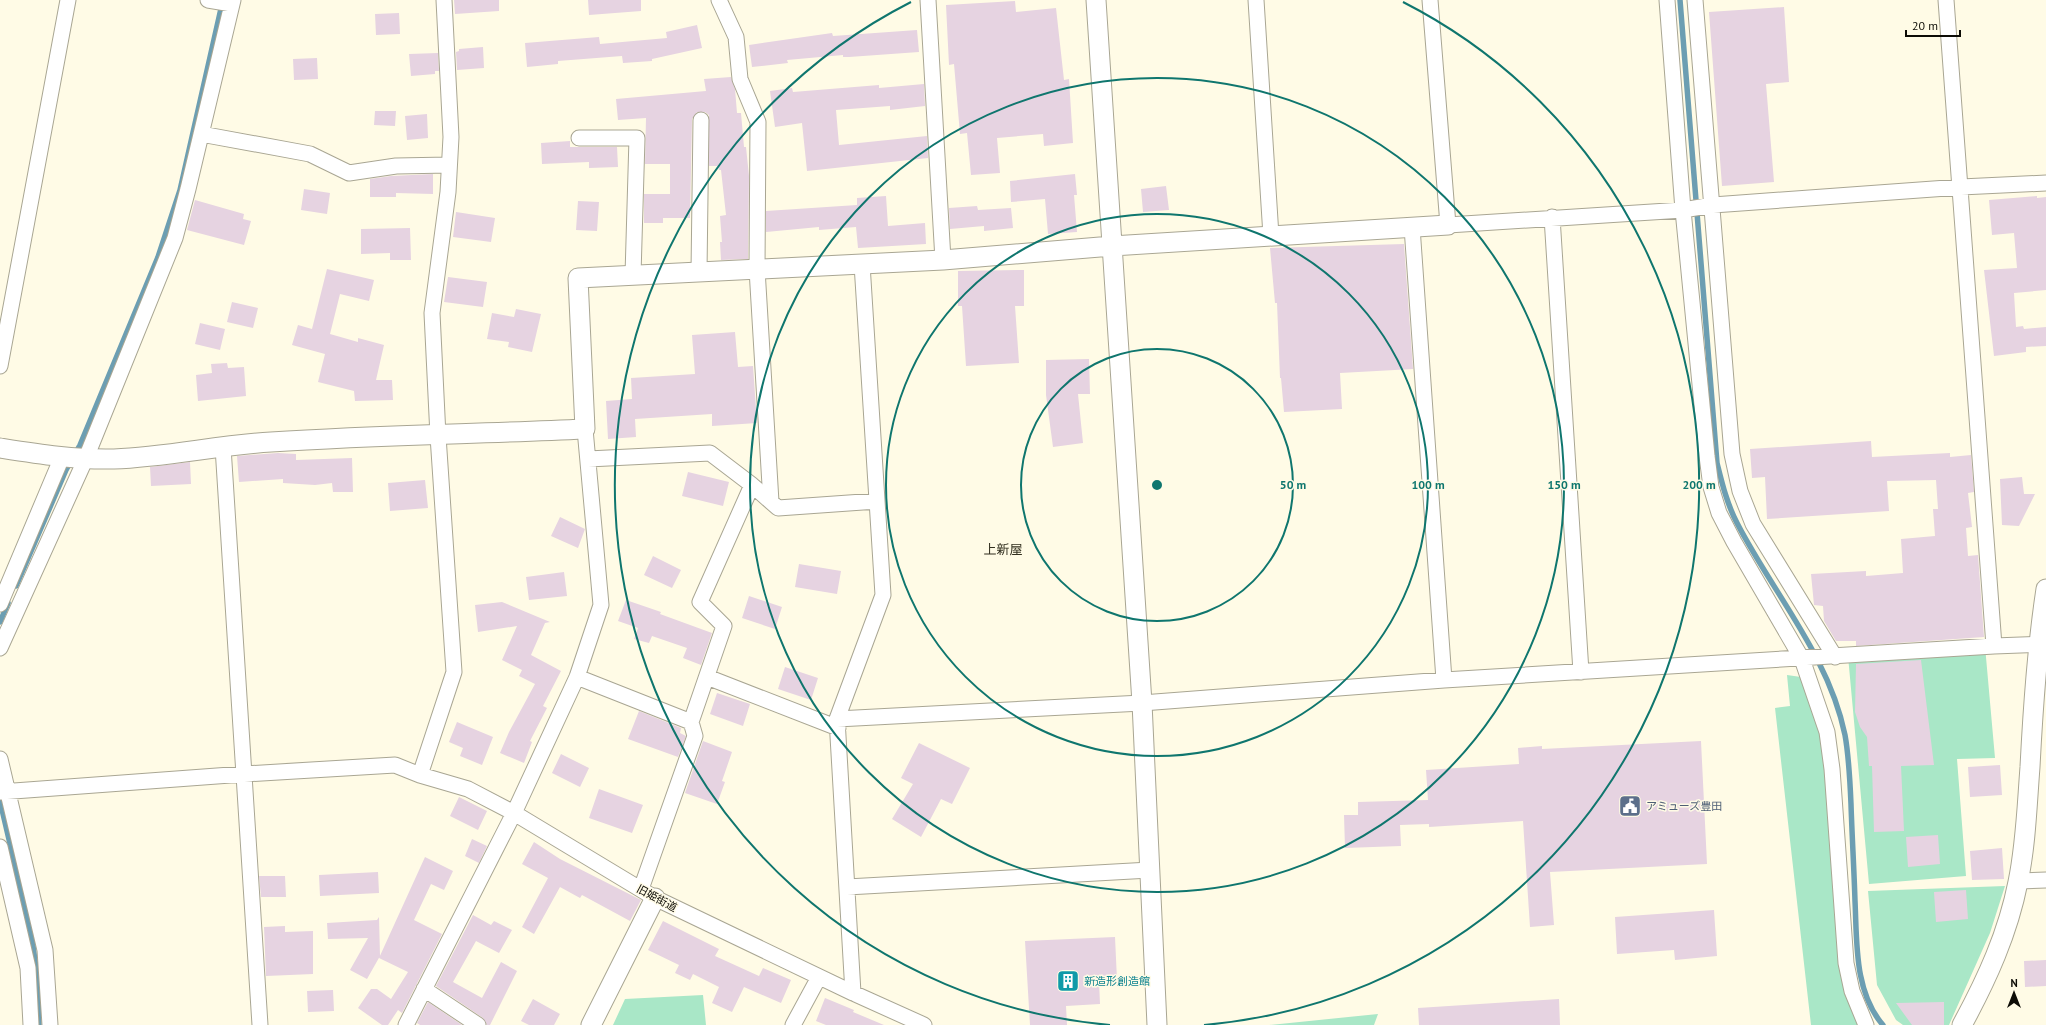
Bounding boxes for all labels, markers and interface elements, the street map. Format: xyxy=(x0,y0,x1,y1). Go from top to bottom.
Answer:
scale bar xyxy=(1906,12,1960,38)
text: 20 m xyxy=(1912,18,1938,33)
text: 50 m xyxy=(1280,477,1306,492)
text: 100 m xyxy=(1411,477,1445,492)
text: 150 m xyxy=(1547,477,1581,492)
text: 200 m xyxy=(1682,477,1716,492)
centre of rings xyxy=(1150,478,1164,492)
district label: 上新屋 xyxy=(983,541,1023,558)
public building icon: アミューズ豊田 xyxy=(1617,793,1643,819)
place label: アミューズ豊田 xyxy=(1646,799,1722,813)
street label: 旧姫街道 xyxy=(634,881,680,915)
building icon: 新造形創造館 xyxy=(1055,968,1081,994)
north arrow xyxy=(1994,973,2034,1013)
place label: 新造形創造館 xyxy=(1084,974,1150,988)
text: N xyxy=(2010,976,2018,990)

